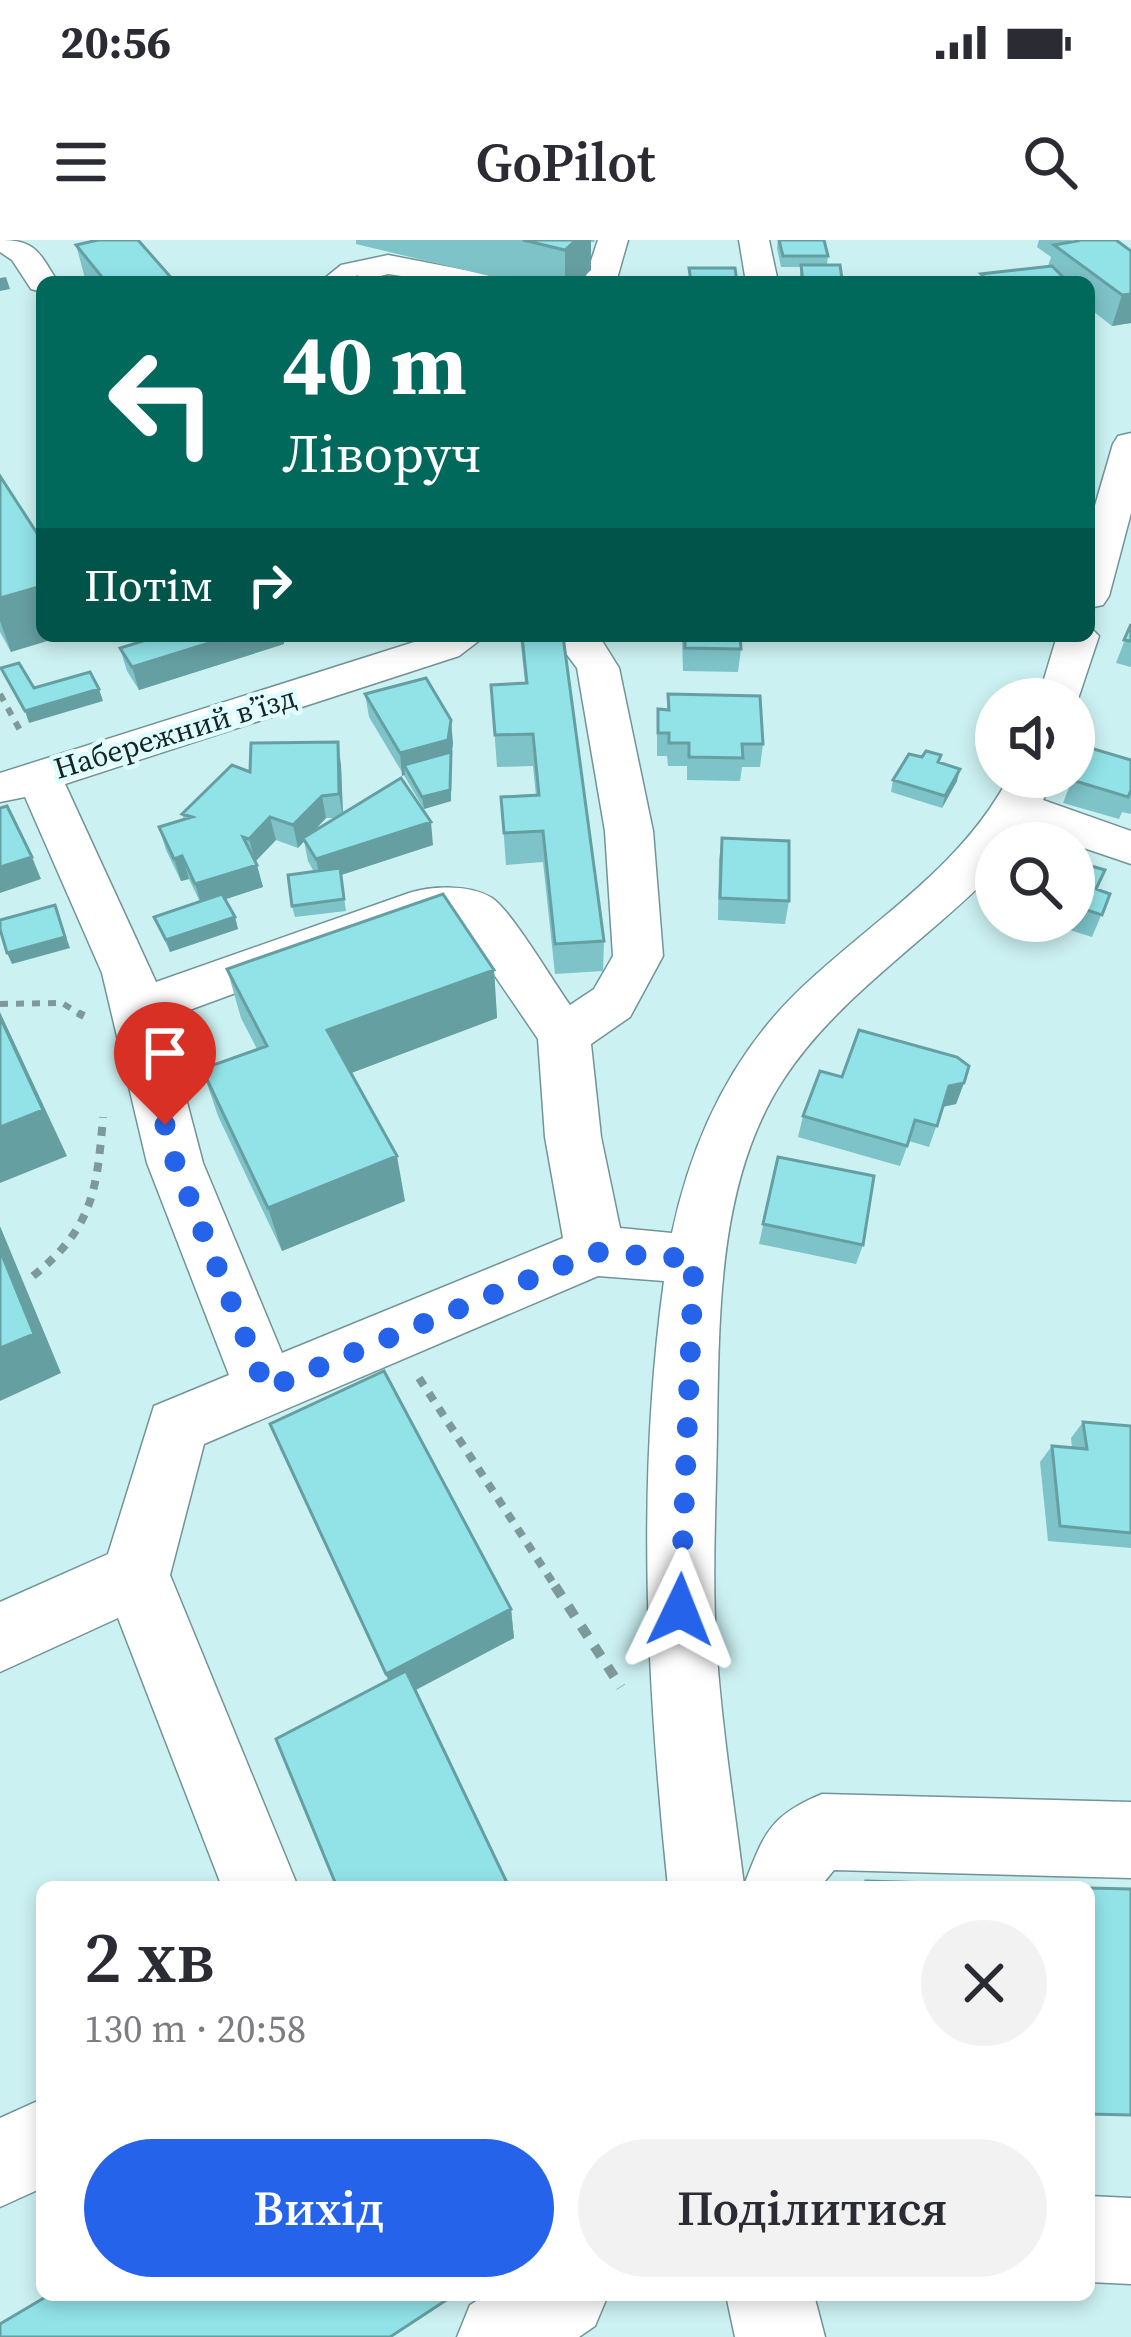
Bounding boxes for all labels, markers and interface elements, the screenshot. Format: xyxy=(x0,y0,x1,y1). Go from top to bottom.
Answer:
text: 20:56 xyxy=(60,11,171,73)
text: GoPilot xyxy=(476,125,655,199)
icon: menu xyxy=(48,129,114,195)
icon: search xyxy=(1017,129,1083,195)
text: 40 m xyxy=(282,307,467,422)
icon: left xyxy=(84,324,240,480)
text: Ліворуч xyxy=(282,416,482,490)
icon: right xyxy=(237,552,303,618)
text: Потім xyxy=(84,554,213,616)
street label: Набережний в’їзд xyxy=(49,676,301,789)
map controls xyxy=(975,678,1095,942)
button: sound xyxy=(975,678,1095,798)
button: search xyxy=(975,822,1095,942)
pin xyxy=(114,1002,216,1125)
icon: arrive xyxy=(132,1020,198,1086)
position arrow xyxy=(617,1547,743,1673)
text: 2 хв xyxy=(84,1907,215,2006)
button: close xyxy=(921,1920,1047,2046)
text: 130 m · 20:58 xyxy=(84,2002,306,2055)
button: Вихід xyxy=(84,2139,554,2277)
button: Поділитися xyxy=(578,2139,1047,2277)

